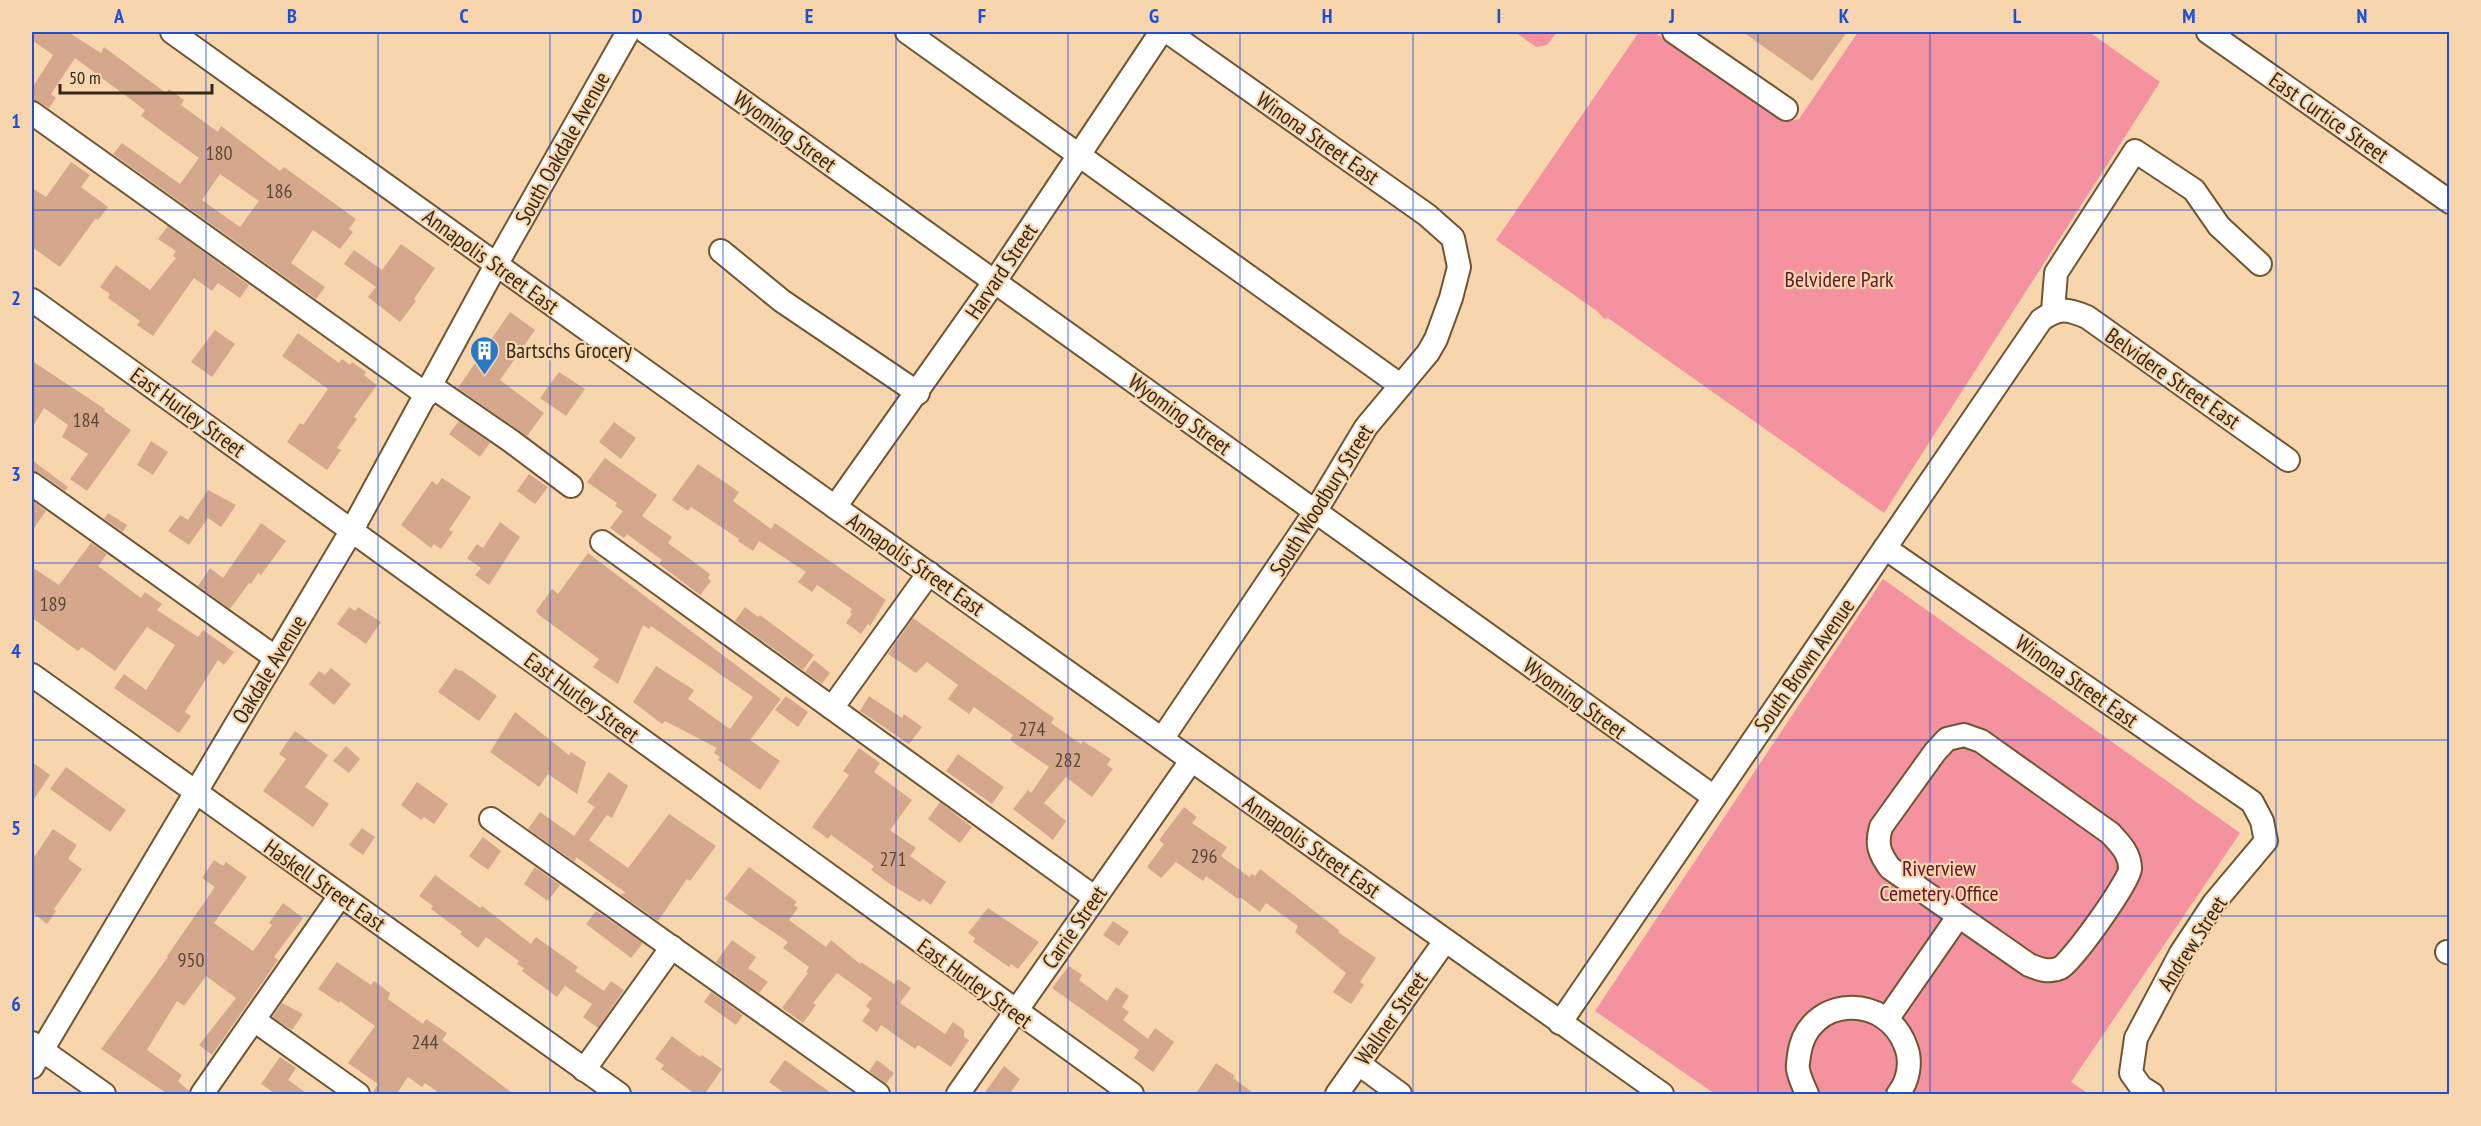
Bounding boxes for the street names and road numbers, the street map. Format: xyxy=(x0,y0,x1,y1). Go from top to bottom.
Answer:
street label: East Curtice Street xyxy=(2264,65,2394,169)
street label: South Oakdale Avenue xyxy=(508,67,616,229)
street label: Wyoming Street xyxy=(728,84,842,178)
street label: Winona Street East xyxy=(1251,85,1385,191)
street label: Annapolis Street East xyxy=(417,202,565,320)
street label: Harvard Street xyxy=(959,218,1043,324)
street label: Belvidere Street East xyxy=(2100,321,2246,435)
street label: East Hurley Street xyxy=(125,361,251,463)
street label: Wyoming Street xyxy=(1123,367,1237,461)
street label: South Woodbury Street xyxy=(1263,419,1379,581)
street label: Annapolis Street East xyxy=(842,506,990,622)
street label: South Brown Avenue xyxy=(1748,593,1860,737)
street label: Oakdale Avenue xyxy=(226,610,312,728)
street label: Winona Street East xyxy=(2010,628,2144,734)
street label: East Hurley Street xyxy=(519,646,645,748)
street label: Wyoming Street xyxy=(1518,651,1632,745)
street label: Annapolis Street East xyxy=(1238,788,1386,904)
street label: Haskell Street East xyxy=(259,833,391,937)
street label: Carrie Street xyxy=(1035,880,1113,974)
street label: Andrew Street xyxy=(2151,890,2233,996)
street label: East Hurley Street xyxy=(912,932,1038,1034)
street label: Wallner Street xyxy=(1349,966,1433,1070)

